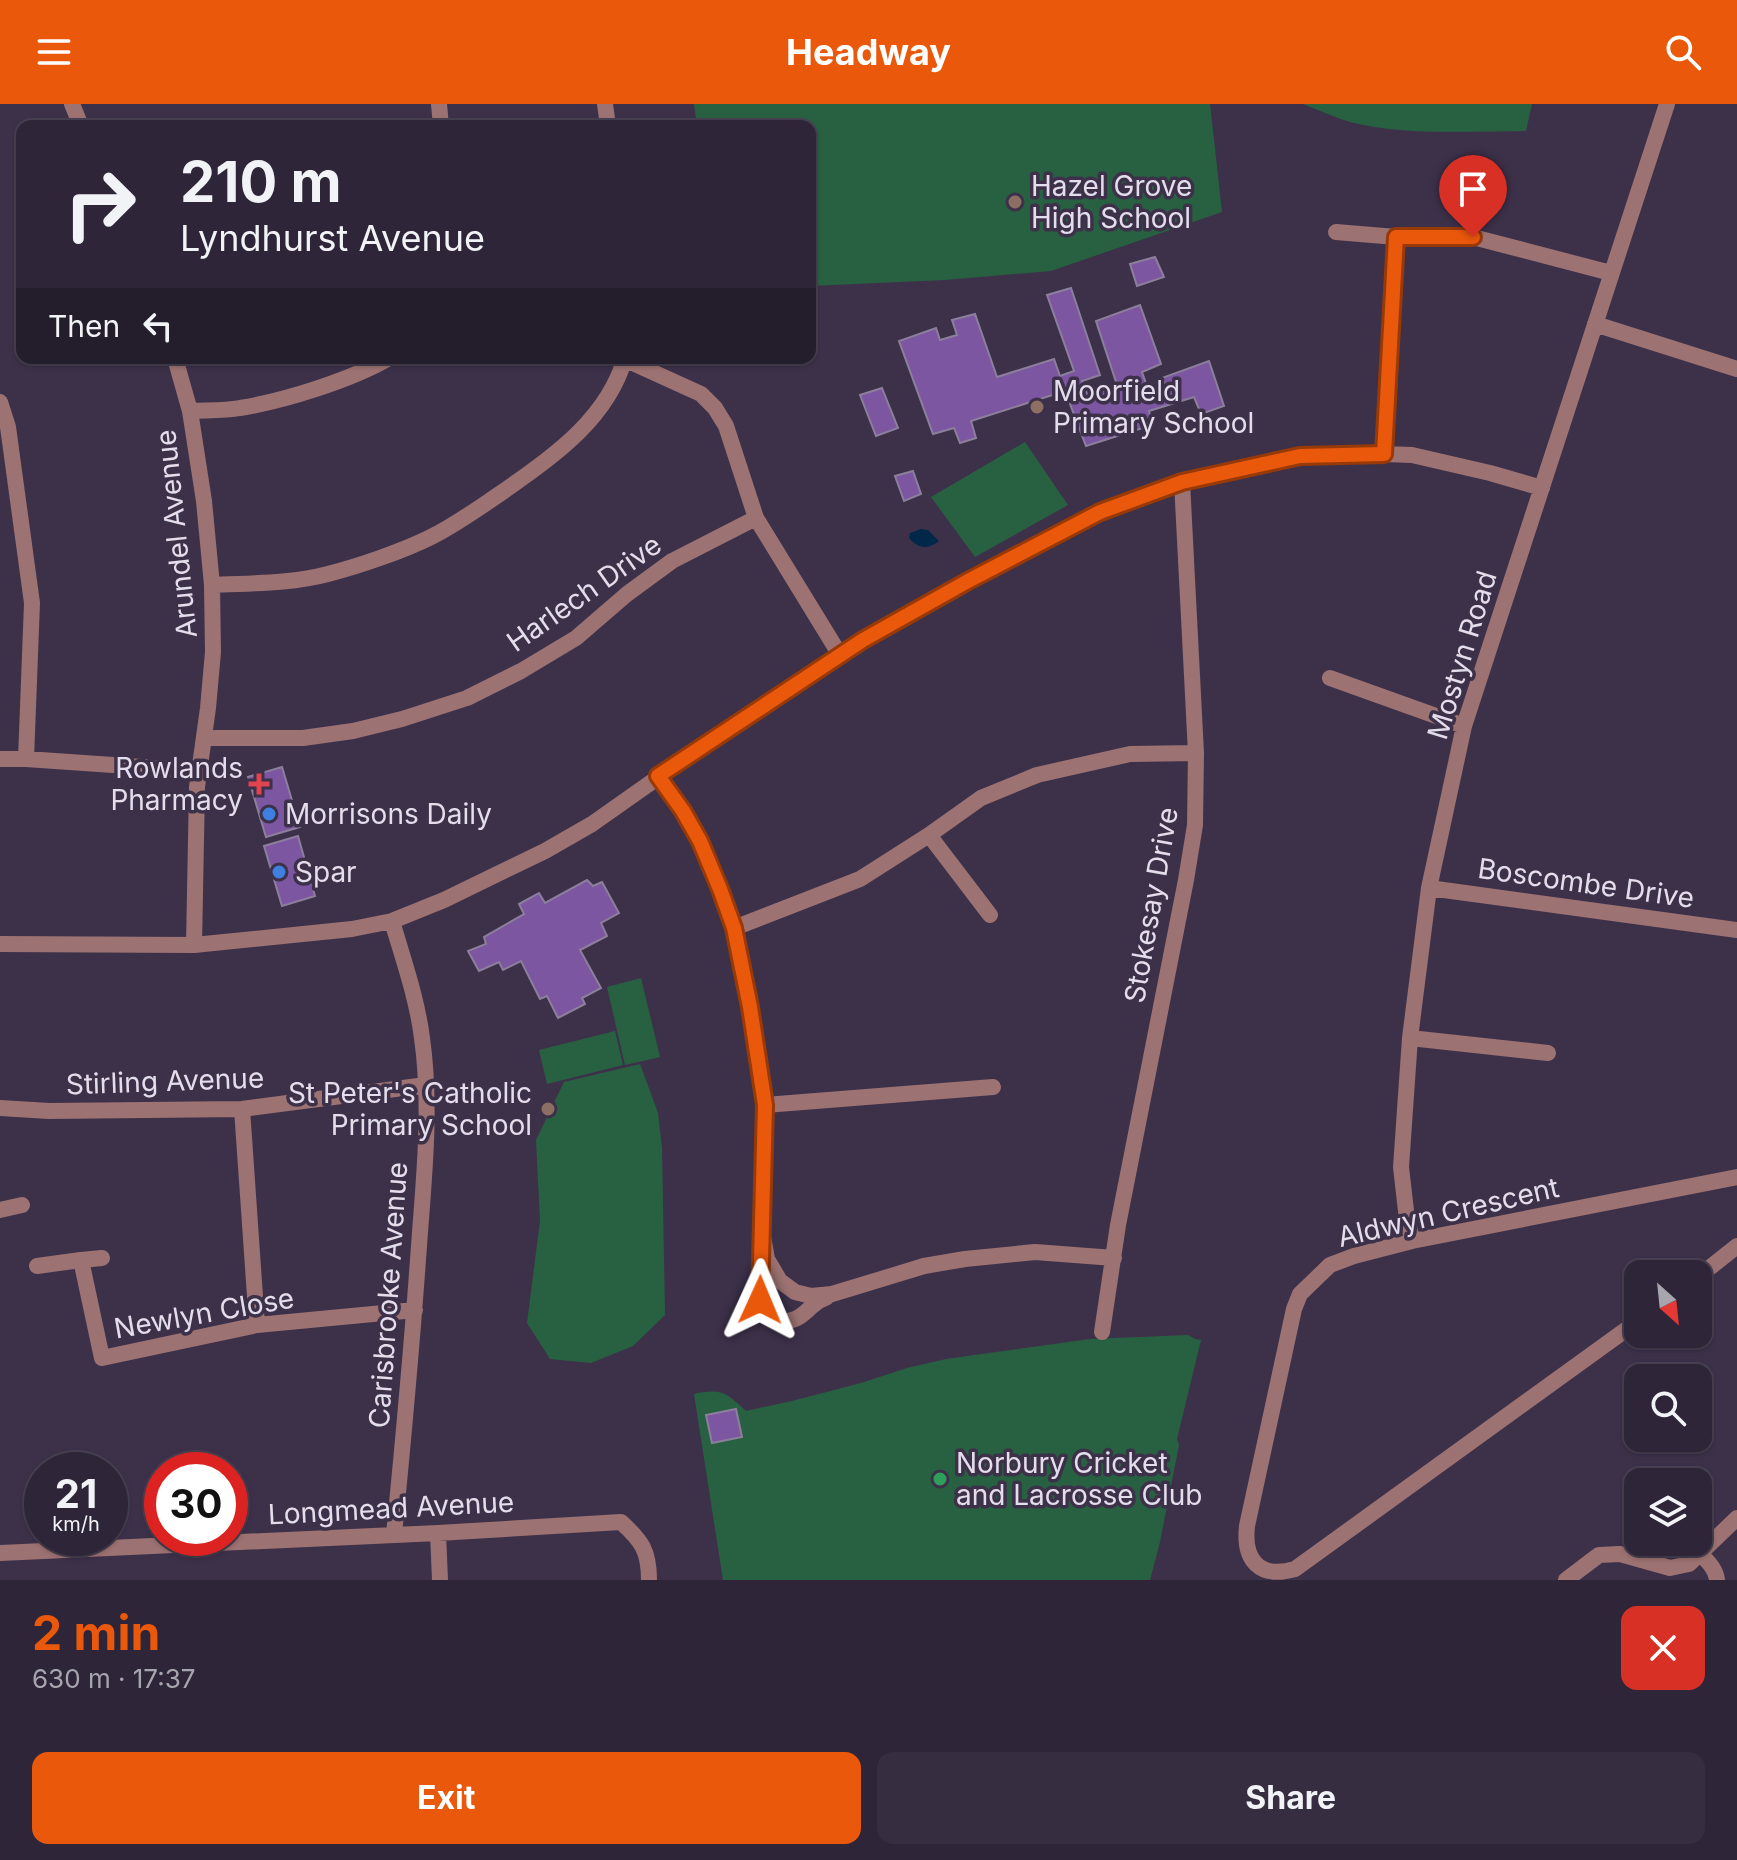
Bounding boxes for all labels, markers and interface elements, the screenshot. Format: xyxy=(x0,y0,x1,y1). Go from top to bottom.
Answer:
icon: menu xyxy=(32,30,76,74)
text: Headway xyxy=(786,30,951,74)
icon: search xyxy=(1661,30,1705,74)
text: 210 m xyxy=(180,148,342,216)
icon: right xyxy=(48,152,152,256)
pin xyxy=(1439,155,1507,237)
icon: arrive xyxy=(1451,167,1495,211)
place label: Hazel Grove High School xyxy=(1031,169,1192,235)
marker: Hazel Grove High School xyxy=(1006,193,1024,211)
text: Lyndhurst Avenue xyxy=(180,216,485,260)
icon: left xyxy=(136,304,180,348)
text: Then xyxy=(48,308,120,344)
place label: Moorfield Primary School xyxy=(1053,374,1254,440)
marker: Moorfield Primary School xyxy=(1028,398,1046,416)
street label: Arundel Avenue xyxy=(148,428,204,640)
street label: Harlech Drive xyxy=(500,527,668,659)
street label: Mostyn Road xyxy=(1420,567,1504,743)
place label: Rowlands Pharmacy xyxy=(110,751,243,817)
marker: Rowlands Pharmacy xyxy=(250,775,268,793)
place label: Morrisons Daily xyxy=(285,797,492,831)
marker: Morrisons Daily xyxy=(260,805,278,823)
street label: Stokesay Drive xyxy=(1117,805,1185,1005)
street label: Boscombe Drive xyxy=(1476,851,1696,915)
place label: Spar xyxy=(295,855,357,889)
marker: Spar xyxy=(270,863,288,881)
street label: Stirling Avenue xyxy=(65,1061,265,1101)
place label: St Peter's Catholic Primary School xyxy=(288,1076,532,1142)
marker: St Peter's Catholic Primary School xyxy=(539,1100,557,1118)
street label: Carisbrooke Avenue xyxy=(362,1161,414,1429)
street label: Aldwyn Crescent xyxy=(1334,1170,1562,1254)
position arrow xyxy=(718,1258,802,1342)
north arrow xyxy=(1624,1260,1712,1348)
map controls xyxy=(1624,1260,1712,1556)
street label: Newlyn Close xyxy=(111,1280,297,1346)
button: search xyxy=(1624,1364,1712,1452)
place label: Norbury Cricket and Lacrosse Club xyxy=(956,1446,1202,1512)
speed limit sign: 30 xyxy=(144,1452,248,1556)
button: layers xyxy=(1624,1468,1712,1556)
text: 21 xyxy=(55,1469,97,1518)
marker: Norbury Cricket and Lacrosse Club xyxy=(931,1470,949,1488)
street label: Longmead Avenue xyxy=(267,1485,515,1531)
text: km/h xyxy=(52,1512,100,1536)
text: 2 min xyxy=(32,1603,160,1662)
button: close xyxy=(1621,1606,1705,1690)
text: 630 m · 17:37 xyxy=(32,1663,195,1694)
button: Exit xyxy=(32,1752,861,1844)
button: Share xyxy=(877,1752,1705,1844)

